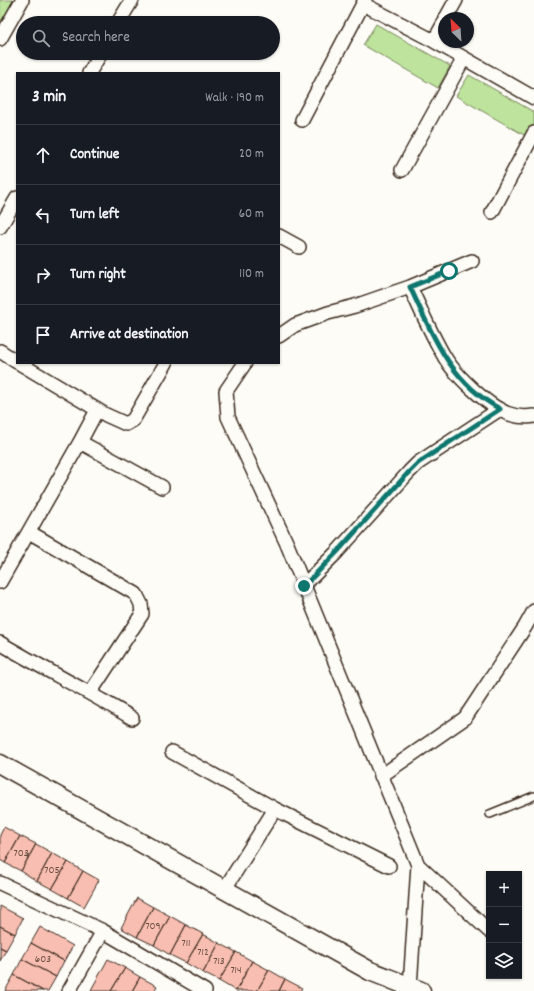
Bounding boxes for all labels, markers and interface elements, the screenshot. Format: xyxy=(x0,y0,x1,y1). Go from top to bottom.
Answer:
north arrow xyxy=(438,12,474,48)
search box xyxy=(16,16,280,60)
icon: search xyxy=(30,27,52,49)
text: Search here xyxy=(62,27,130,49)
text: 3 min xyxy=(32,86,66,110)
text: Walk · 190 m xyxy=(205,89,264,108)
icon: ahead xyxy=(32,144,54,166)
text: Continue xyxy=(70,144,119,166)
text: 20 m xyxy=(239,145,264,164)
icon: left xyxy=(32,204,54,226)
text: Turn left xyxy=(70,204,119,226)
text: 60 m xyxy=(239,205,264,224)
route start xyxy=(440,262,458,280)
icon: right xyxy=(32,264,54,286)
text: Turn right xyxy=(70,264,126,286)
text: 110 m xyxy=(239,265,264,284)
icon: arrive xyxy=(32,324,54,346)
text: Arrive at destination xyxy=(70,324,188,346)
route end xyxy=(295,577,313,595)
house number: 703 xyxy=(13,846,29,862)
house number: 705 xyxy=(44,863,60,879)
map controls xyxy=(486,871,522,979)
button: + xyxy=(486,871,522,907)
button: − xyxy=(486,907,522,943)
house number: 709 xyxy=(145,919,161,935)
house number: 711 xyxy=(181,936,191,952)
button: layers xyxy=(486,943,522,979)
house number: 712 xyxy=(197,945,209,961)
house number: 603 xyxy=(35,952,51,968)
house number: 713 xyxy=(213,954,225,970)
house number: 714 xyxy=(230,963,242,979)

